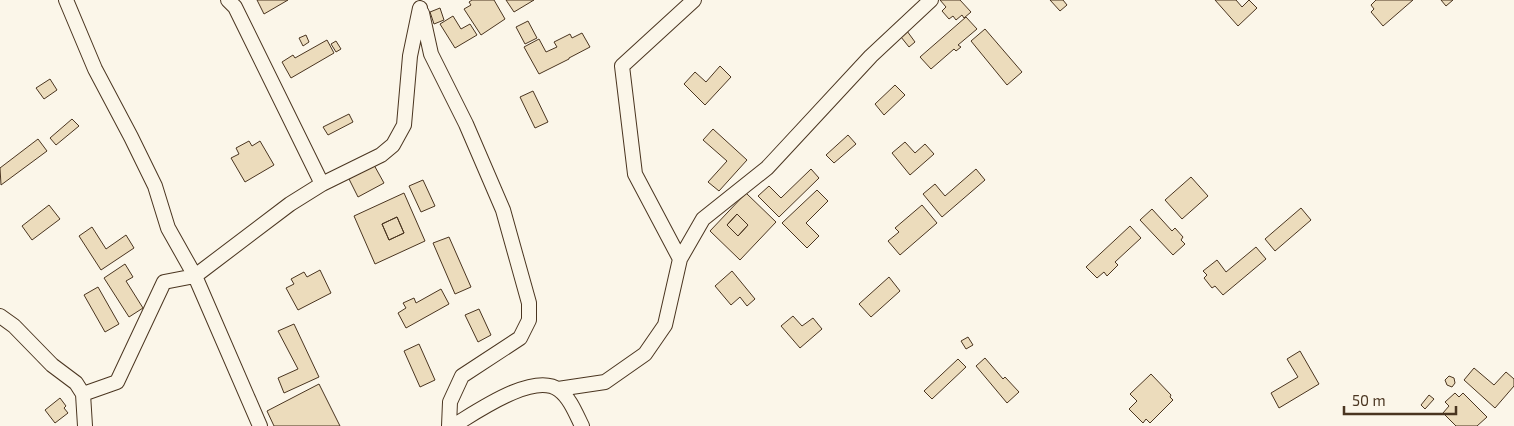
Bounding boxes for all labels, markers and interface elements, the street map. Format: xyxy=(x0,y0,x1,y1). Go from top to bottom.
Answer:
scale bar xyxy=(1344,384,1456,416)
text: 50 m xyxy=(1352,391,1386,409)

